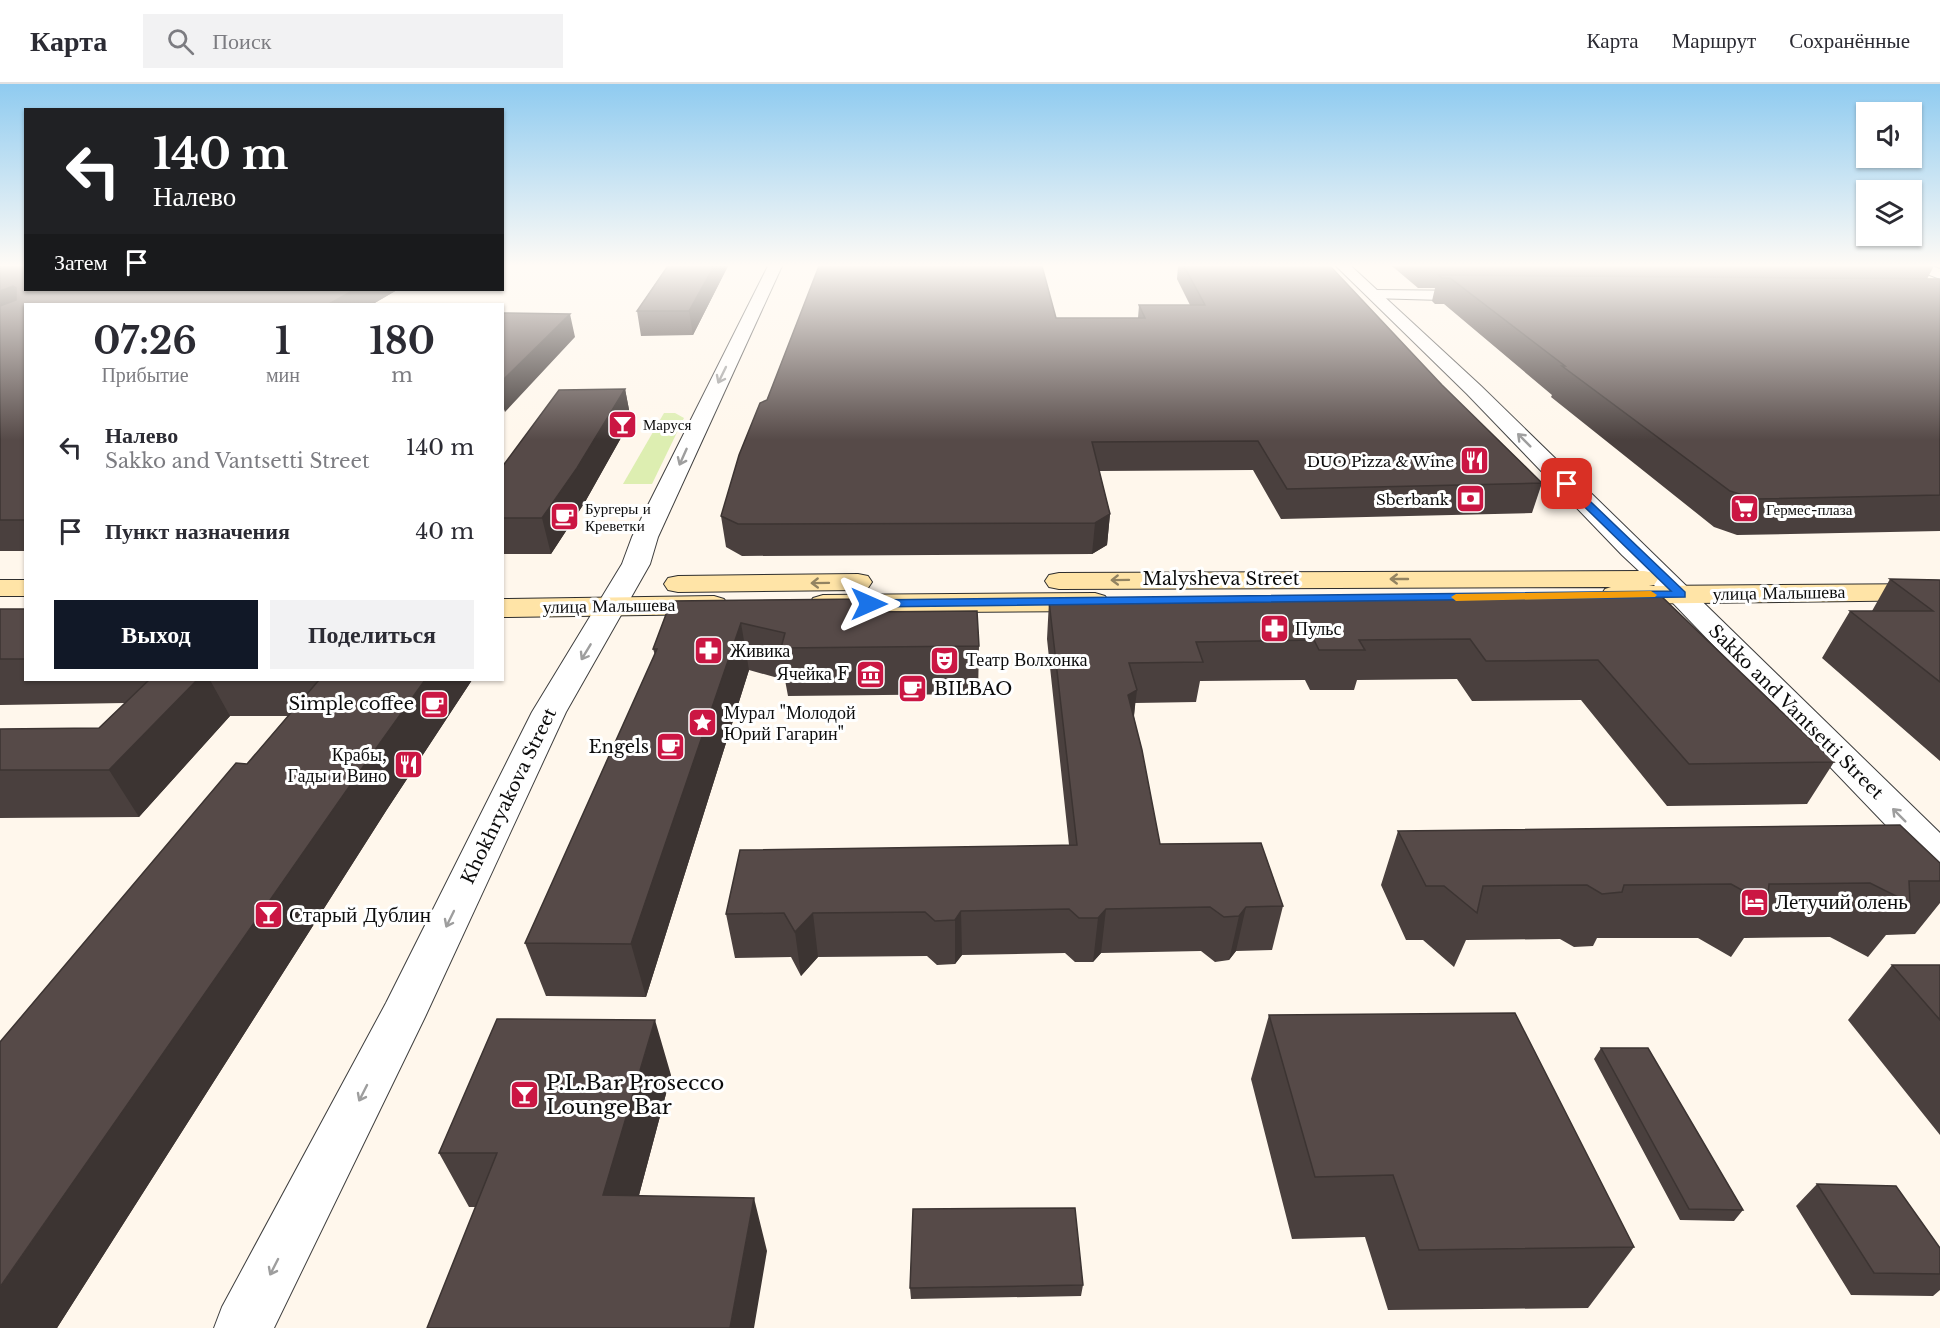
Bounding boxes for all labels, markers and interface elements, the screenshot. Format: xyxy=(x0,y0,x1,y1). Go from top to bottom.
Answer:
search box xyxy=(143,14,563,68)
text: Карта xyxy=(30,24,107,59)
icon: search xyxy=(164,25,197,58)
text: Поиск xyxy=(212,28,271,55)
text: Карта xyxy=(1587,28,1639,54)
text: Маршрут xyxy=(1672,28,1756,54)
text: Сохранённые xyxy=(1789,28,1910,54)
map controls xyxy=(1856,102,1922,246)
button: sound xyxy=(1856,102,1922,168)
text: 140 m xyxy=(153,128,289,180)
icon: left xyxy=(54,132,132,210)
text: Налево xyxy=(153,180,236,213)
button: layers xyxy=(1856,180,1922,246)
icon: arrive xyxy=(120,246,153,279)
text: Затем xyxy=(54,249,108,276)
text: 07:26 xyxy=(93,319,197,364)
text: 1 xyxy=(275,319,291,364)
text: 180 xyxy=(369,319,435,364)
text: Прибытие xyxy=(101,363,189,387)
text: мин xyxy=(266,363,300,387)
text: m xyxy=(391,363,413,387)
one-way arrow xyxy=(715,365,727,383)
bar icon: Маруся xyxy=(606,408,638,440)
place label: Маруся xyxy=(643,415,691,434)
text: Налево xyxy=(105,422,178,449)
icon: left xyxy=(54,431,87,464)
one-way arrow xyxy=(1516,432,1531,447)
text: 140 m xyxy=(406,434,474,461)
restaurant icon: DUO Pizza & Wine xyxy=(1459,445,1491,477)
one-way arrow xyxy=(677,448,688,466)
text: Sakko and Vantsetti Street xyxy=(105,449,370,473)
place label: DUO Pizza & Wine xyxy=(1307,452,1454,471)
pin xyxy=(1541,458,1592,509)
icon: arrive xyxy=(1550,467,1583,500)
bank icon: Sberbank xyxy=(1454,483,1486,515)
place label: Sberbank xyxy=(1376,490,1450,509)
supermarket icon: Гермес-плаза xyxy=(1729,493,1761,525)
place label: Бургеры и Креветки xyxy=(585,499,651,535)
place label: Гермес-плаза xyxy=(1766,500,1853,519)
cafe icon: Бургеры и Креветки xyxy=(548,501,580,533)
icon: arrive xyxy=(54,515,87,548)
text: Пункт назначения xyxy=(105,518,290,545)
text: 40 m xyxy=(416,518,474,545)
street label: Malysheva Street xyxy=(1142,568,1300,590)
position arrow xyxy=(837,572,901,636)
one-way arrow xyxy=(1389,573,1409,585)
one-way arrow xyxy=(1110,574,1130,586)
one-way arrow xyxy=(810,577,830,589)
street label: улица Малышева xyxy=(1712,581,1846,605)
street label: улица Малышева xyxy=(542,594,676,618)
button: Выход xyxy=(54,600,258,669)
button: Поделиться xyxy=(270,600,474,669)
pharmacy icon: Пульс xyxy=(1258,613,1290,645)
place label: Пульс xyxy=(1295,618,1341,640)
street label: Sakko and Vantsetti Street xyxy=(1704,620,1888,804)
pharmacy icon: Живика xyxy=(693,635,725,667)
place label: Живика xyxy=(730,640,790,662)
one-way arrow xyxy=(580,643,592,660)
theatre icon: Театр Волхонка xyxy=(929,644,961,676)
place label: Театр Волхонка xyxy=(966,649,1087,671)
museum icon: Ячейка F xyxy=(854,658,886,690)
place label: Ячейка F xyxy=(777,663,849,685)
cafe icon: BILBAO xyxy=(897,673,929,705)
place label: BILBAO xyxy=(934,678,1012,700)
cafe icon: Simple coffee xyxy=(419,688,451,720)
place label: Simple coffee xyxy=(288,693,414,715)
place label: Мурал "Молодой Юрий Гагарин" xyxy=(724,702,856,745)
street label: Khokhryakova Street xyxy=(457,704,561,888)
place icon: Мурал "Молодой Юрий Гагарин" xyxy=(687,707,719,739)
cafe icon: Engels xyxy=(654,731,686,763)
place label: Engels xyxy=(589,736,649,758)
place label: Крабы, Гады и Вино xyxy=(288,744,387,787)
restaurant icon: Крабы, Гады и Вино xyxy=(392,749,424,781)
one-way arrow xyxy=(1892,808,1906,823)
hotel icon: Летучий олень xyxy=(1738,886,1770,918)
place label: Летучий олень xyxy=(1775,889,1908,915)
bar icon: Старый Дублин xyxy=(252,899,284,931)
place label: Старый Дублин xyxy=(289,902,431,928)
one-way arrow xyxy=(443,909,455,927)
place label: P.L.Bar Prosecco Lounge Bar xyxy=(546,1070,724,1120)
bar icon: P.L.Bar Prosecco Lounge Bar xyxy=(509,1079,541,1111)
one-way arrow xyxy=(357,1084,368,1102)
one-way arrow xyxy=(268,1257,279,1275)

